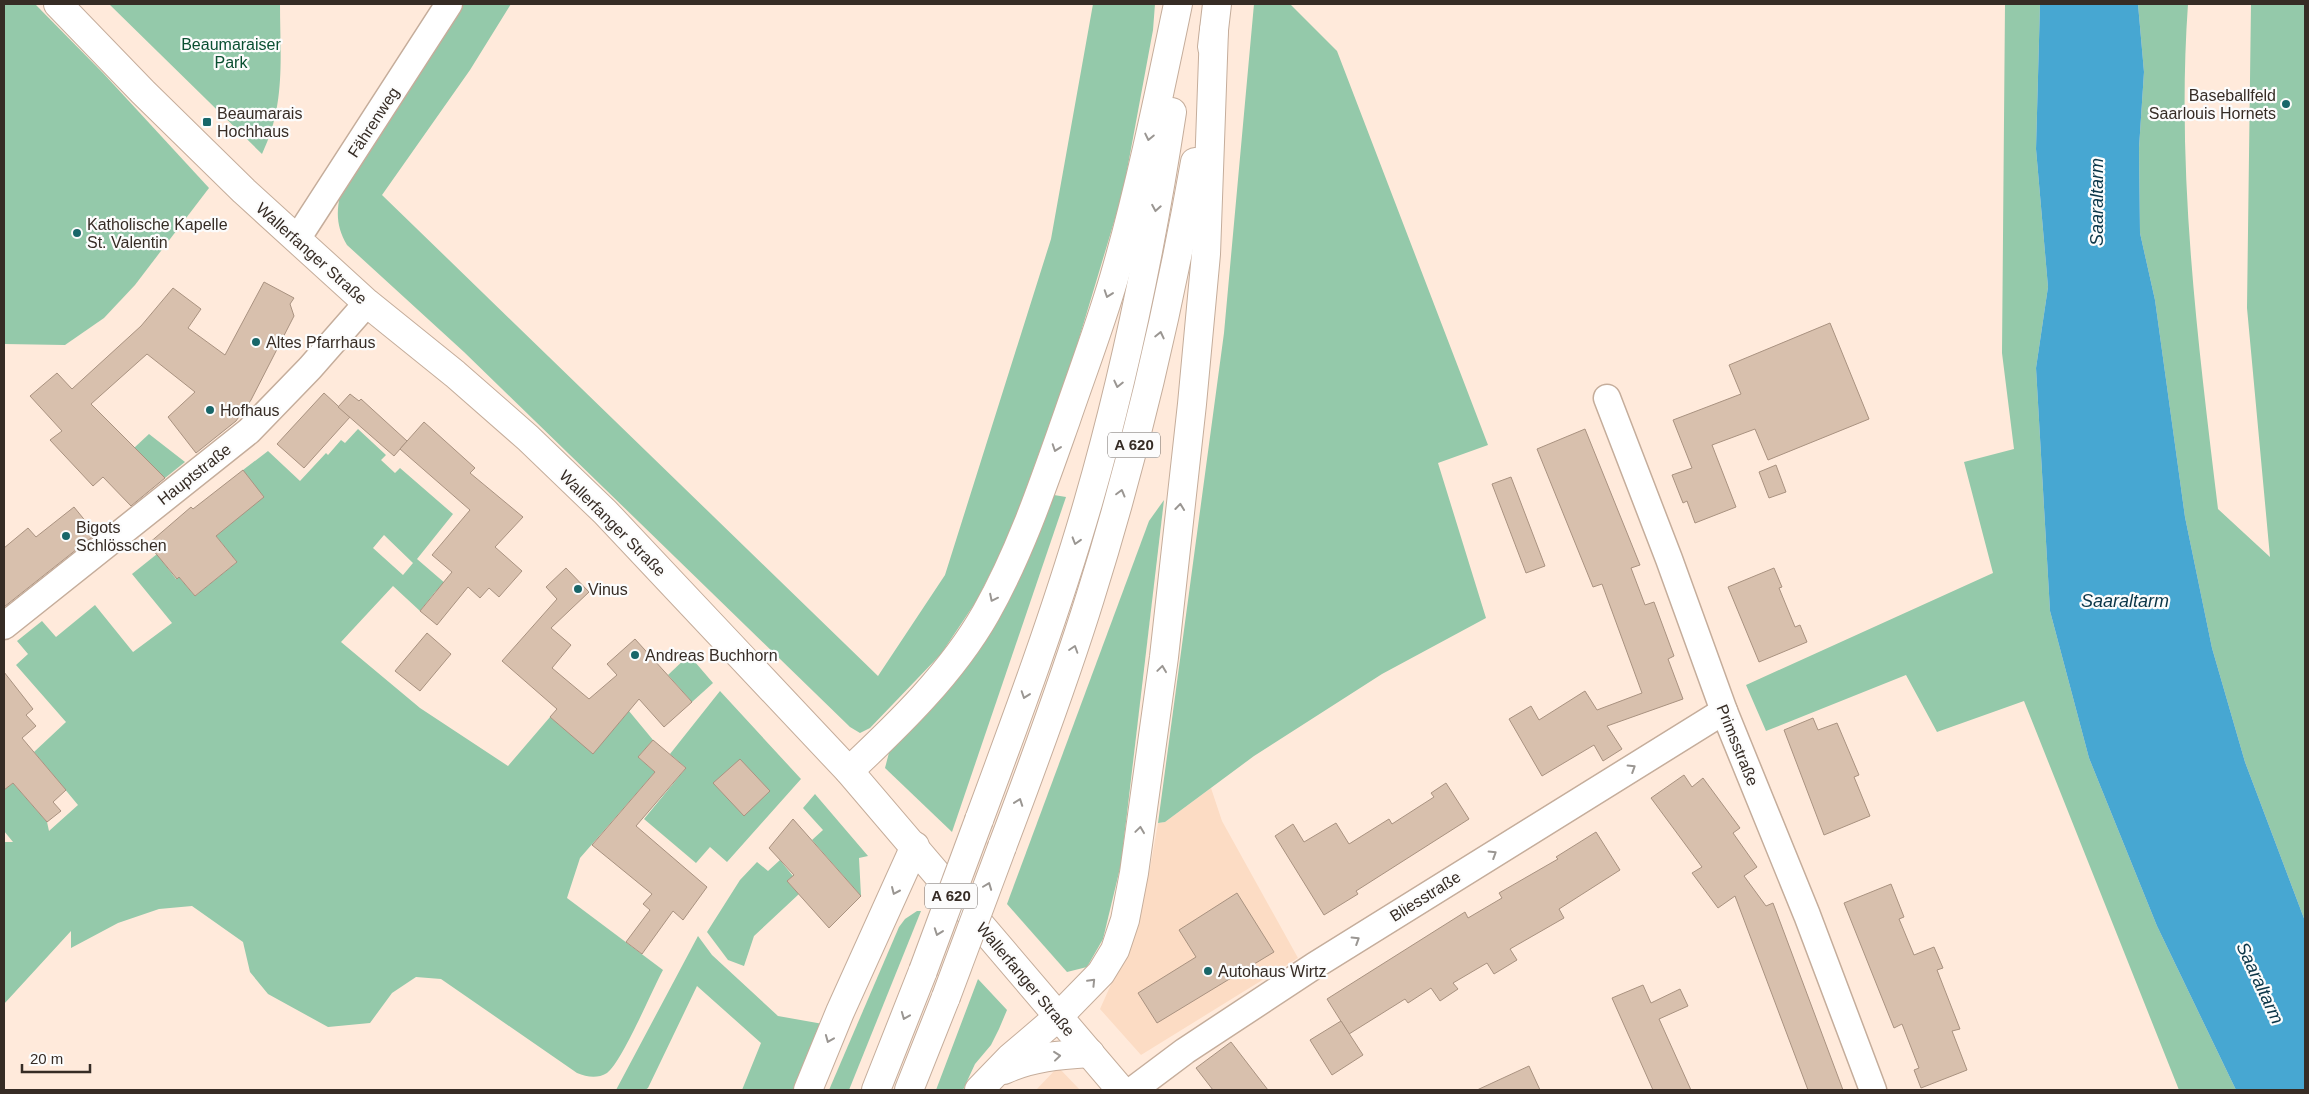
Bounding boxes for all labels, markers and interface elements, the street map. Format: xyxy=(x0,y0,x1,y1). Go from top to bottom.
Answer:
park label: Beaumaraiser Park xyxy=(181,36,281,71)
street label: Fährenweg xyxy=(344,84,402,160)
place label: Baseballfeld Saarlouis Hornets xyxy=(2149,87,2276,122)
marker: Baseballfeld Saarlouis Hornets xyxy=(2280,98,2292,110)
place label: Beaumarais Hochhaus xyxy=(217,105,302,140)
marker: Beaumarais Hochhaus xyxy=(201,116,213,128)
one-way arrow xyxy=(1145,132,1155,141)
water label: Saaraltarm xyxy=(2087,158,2107,246)
street label: Wallerfanger Straße xyxy=(253,199,370,307)
one-way arrow xyxy=(1151,203,1161,212)
place label: Katholische Kapelle St. Valentin xyxy=(87,216,228,251)
marker: Katholische Kapelle St. Valentin xyxy=(71,227,83,239)
one-way arrow xyxy=(1104,289,1114,298)
one-way arrow xyxy=(1154,331,1165,340)
place label: Altes Pfarrhaus xyxy=(266,334,375,351)
marker: Altes Pfarrhaus xyxy=(250,336,262,348)
one-way arrow xyxy=(1113,379,1124,388)
place label: Hofhaus xyxy=(220,402,280,419)
marker: Hofhaus xyxy=(204,404,216,416)
road number: A 620 xyxy=(1108,432,1160,458)
street label: Hauptstraße xyxy=(154,441,234,508)
one-way arrow xyxy=(1052,443,1062,452)
street label: Wallerfanger Straße xyxy=(556,467,669,580)
one-way arrow xyxy=(1116,490,1126,498)
one-way arrow xyxy=(1174,503,1185,511)
place label: Bigots Schlösschen xyxy=(76,519,167,554)
marker: Bigots Schlösschen xyxy=(60,530,72,542)
one-way arrow xyxy=(1072,536,1082,544)
place label: Vinus xyxy=(588,581,628,598)
marker: Vinus xyxy=(572,583,584,595)
water label: Saaraltarm xyxy=(2081,591,2169,611)
one-way arrow xyxy=(989,592,999,601)
one-way arrow xyxy=(1068,645,1078,653)
place label: Andreas Buchhorn xyxy=(645,647,778,664)
marker: Andreas Buchhorn xyxy=(629,649,641,661)
one-way arrow xyxy=(1156,665,1167,673)
one-way arrow xyxy=(1021,690,1031,699)
street label: Primsstraße xyxy=(1714,702,1762,788)
one-way arrow xyxy=(1626,765,1635,775)
one-way arrow xyxy=(1013,798,1023,806)
one-way arrow xyxy=(1134,826,1145,834)
one-way arrow xyxy=(1488,850,1497,860)
street label: Bliesstraße xyxy=(1387,868,1464,925)
one-way arrow xyxy=(982,882,992,890)
road number: A 620 xyxy=(925,884,977,908)
one-way arrow xyxy=(890,886,901,895)
street label: Wallerfanger Straße xyxy=(973,919,1078,1039)
one-way arrow xyxy=(934,927,944,935)
one-way arrow xyxy=(1350,936,1359,946)
water label: Saaraltarm xyxy=(2232,939,2288,1027)
place label: Autohaus Wirtz xyxy=(1218,963,1326,980)
marker: Autohaus Wirtz xyxy=(1202,965,1214,977)
one-way arrow xyxy=(1086,979,1095,988)
one-way arrow xyxy=(901,1012,911,1020)
one-way arrow xyxy=(825,1034,835,1043)
scale bar xyxy=(22,1042,90,1074)
text: 20 m xyxy=(30,1050,63,1067)
one-way arrow xyxy=(1053,1050,1061,1061)

